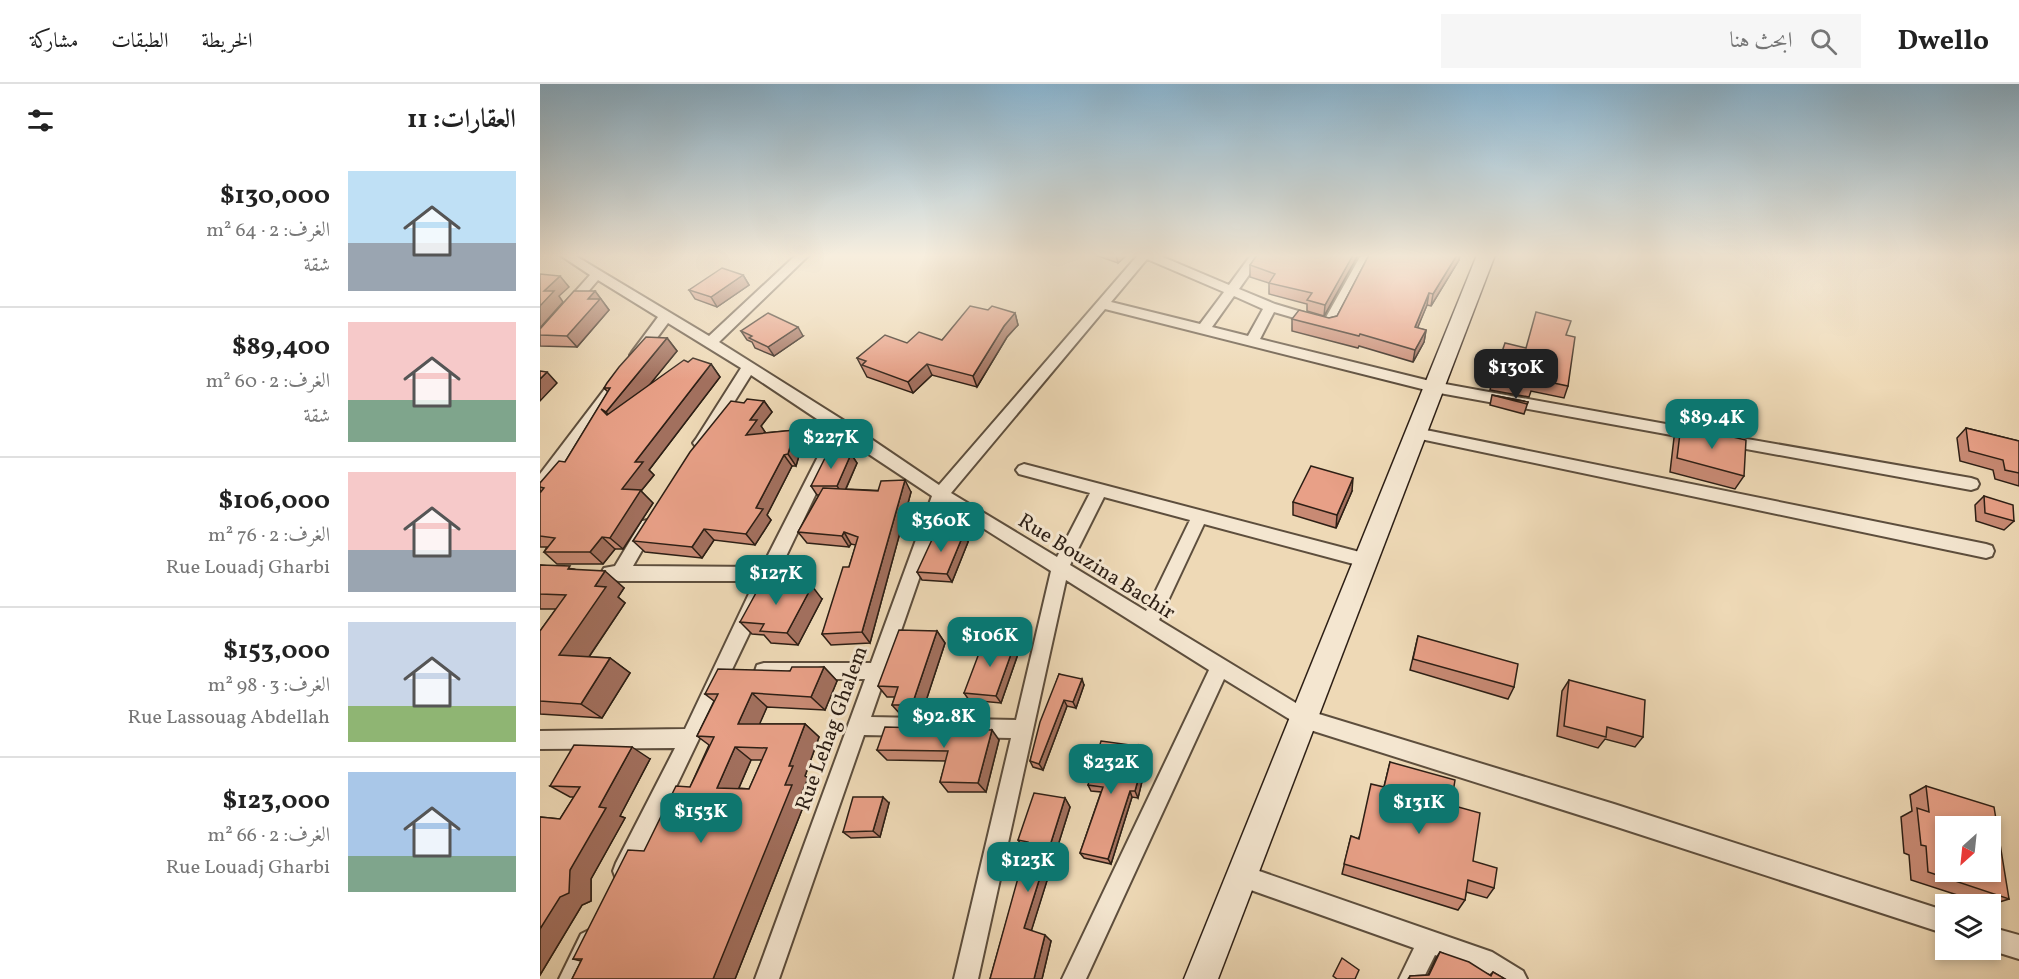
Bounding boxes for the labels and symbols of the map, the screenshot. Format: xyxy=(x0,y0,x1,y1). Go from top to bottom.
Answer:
pin: $130K xyxy=(1474,349,1558,400)
pin: $89.4K xyxy=(1663,399,1761,450)
pin: $227K xyxy=(789,419,873,470)
pin: $360K xyxy=(899,502,983,553)
street label: Rue Bouzina Bachir xyxy=(1012,507,1181,628)
pin: $127K xyxy=(734,555,818,606)
pin: $106K xyxy=(948,617,1032,668)
street label: Rue Lehag Ghalem xyxy=(789,642,876,815)
pin: $92.8K xyxy=(895,698,993,749)
pin: $232K xyxy=(1069,744,1153,795)
pin: $131K xyxy=(1377,784,1461,835)
pin: $153K xyxy=(659,793,743,844)
north arrow xyxy=(1935,816,2001,882)
pin: $123K xyxy=(986,842,1070,893)

